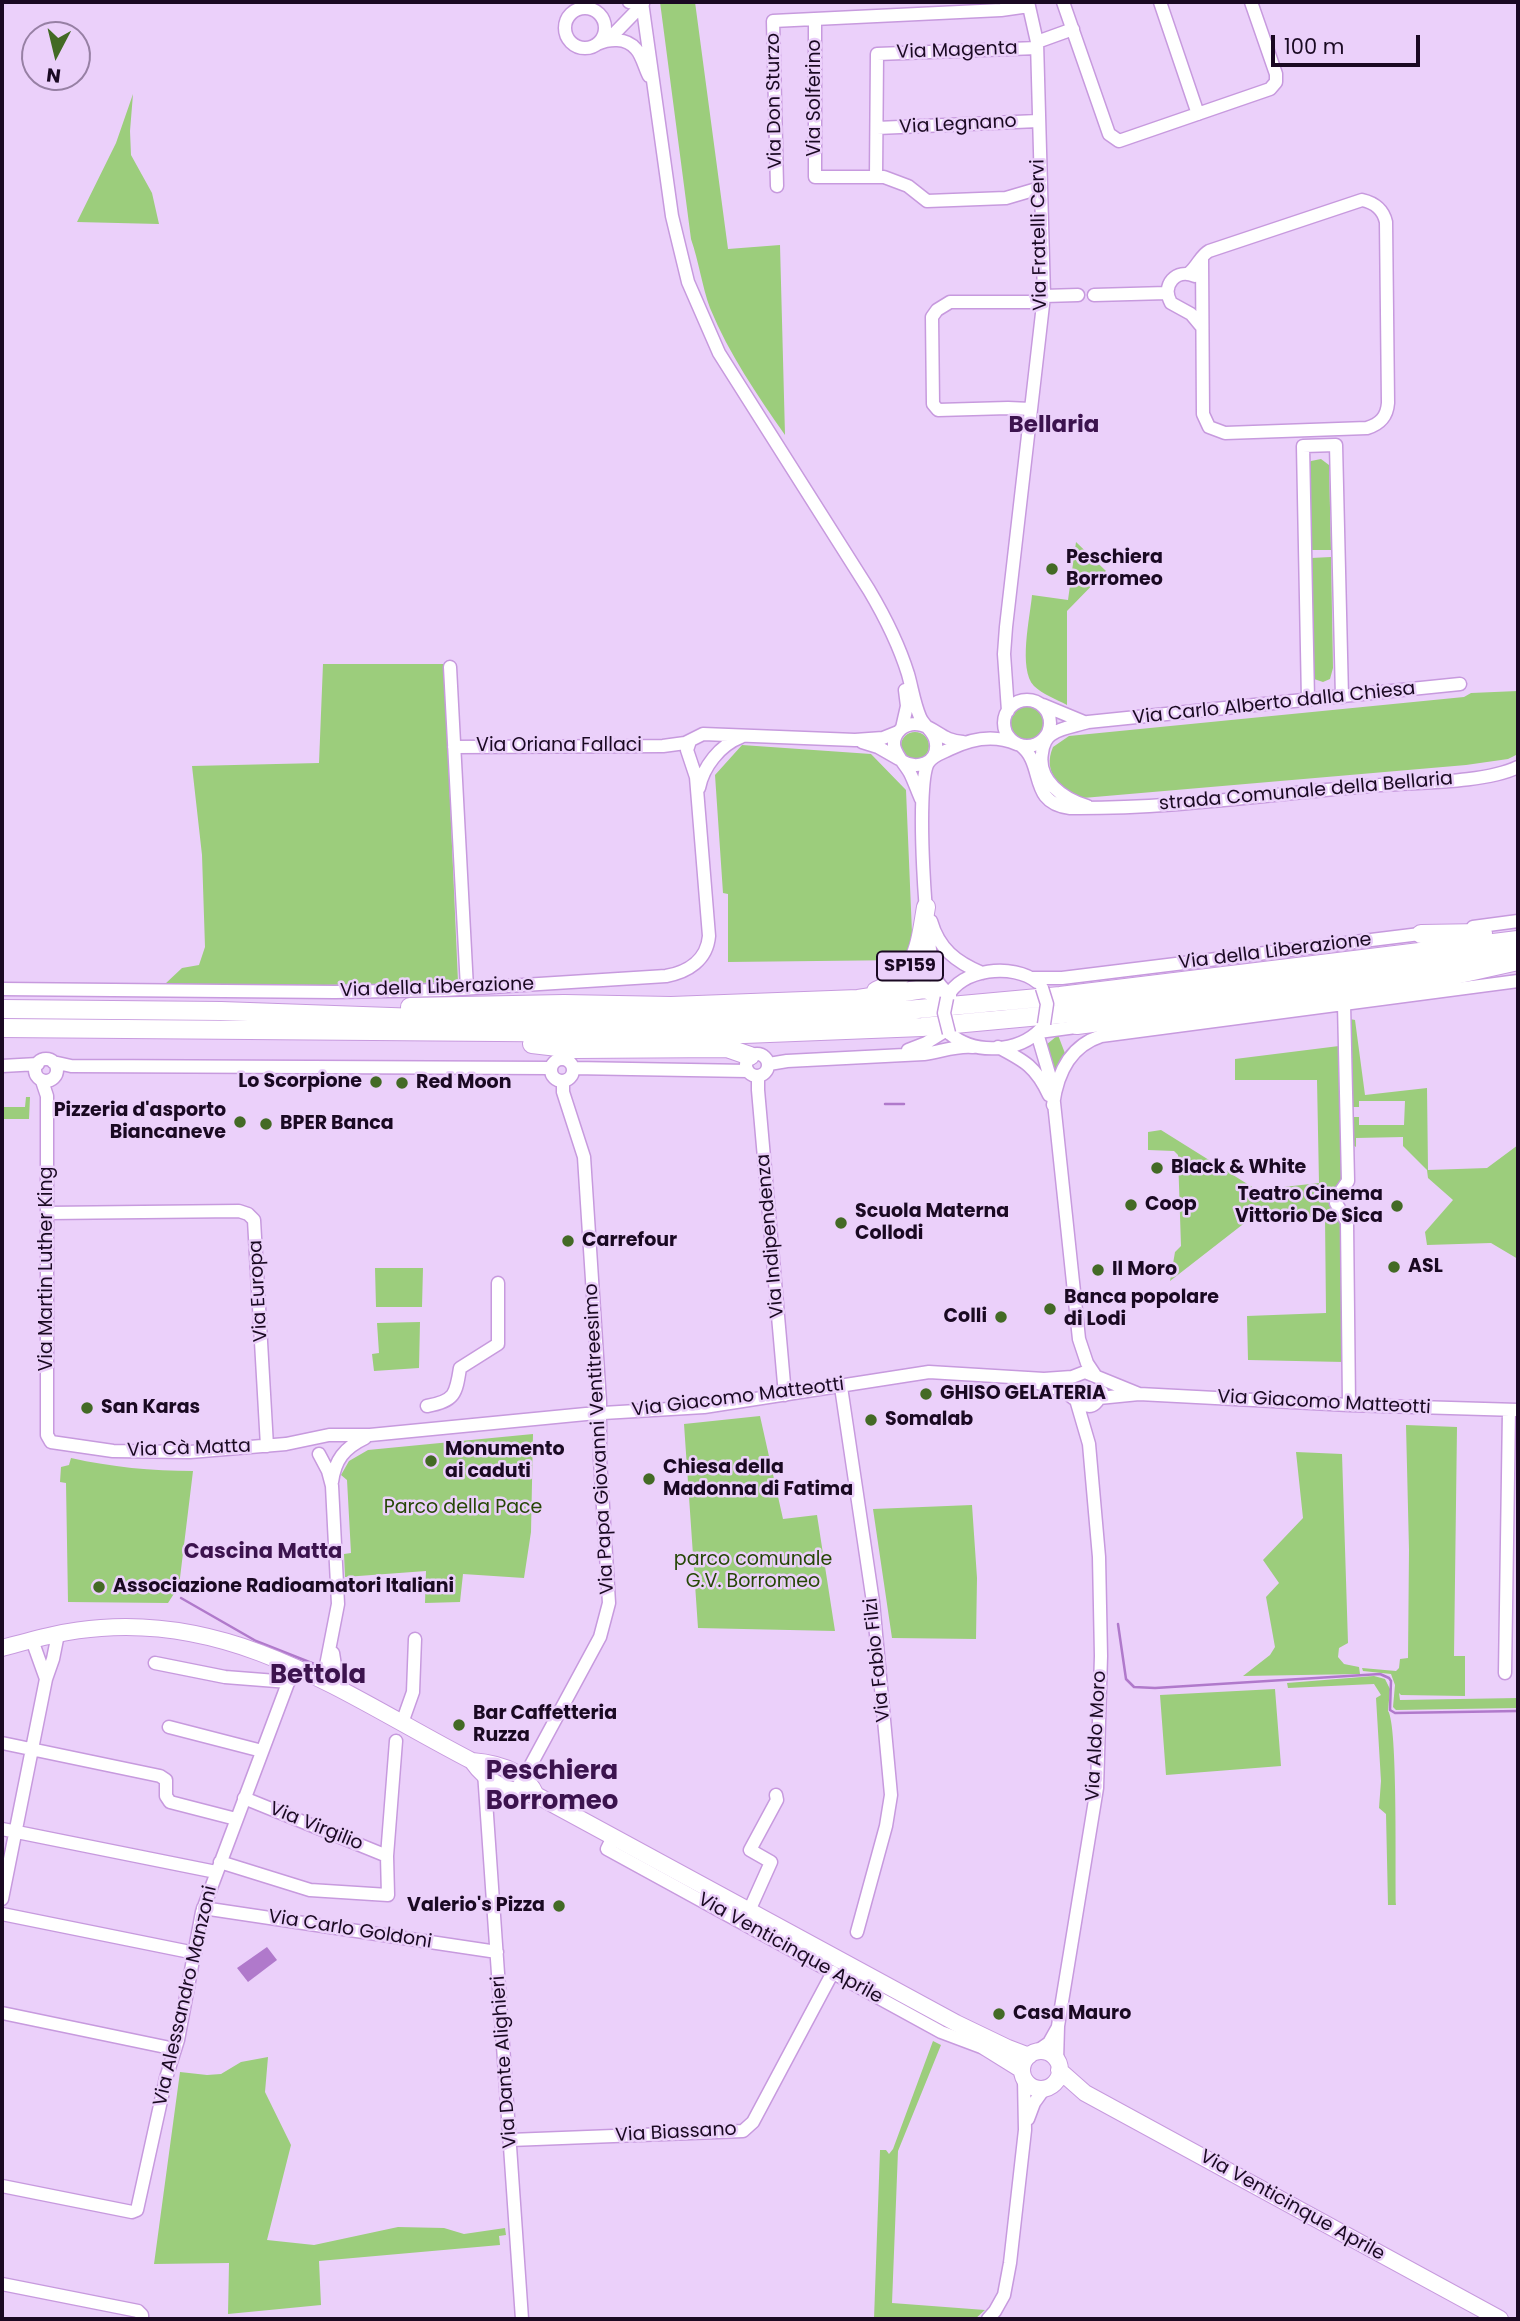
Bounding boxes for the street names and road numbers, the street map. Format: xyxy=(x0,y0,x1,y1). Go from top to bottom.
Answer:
street label: Via Don Sturzo xyxy=(762,33,788,169)
street label: Via Magenta xyxy=(896,37,1018,65)
street label: Via Solferino xyxy=(804,39,826,157)
street label: Via Legnano xyxy=(899,111,1017,139)
street label: Via Fratelli Cervi xyxy=(1027,159,1053,311)
street label: Via Carlo Alberto dalla Chiesa xyxy=(1131,678,1417,730)
street label: Via Oriana Fallaci xyxy=(476,735,642,757)
street label: strada Comunale della Bellaria xyxy=(1158,768,1454,816)
street label: Via della Liberazione xyxy=(1177,929,1373,975)
road number: SP159 xyxy=(877,951,943,981)
street label: Via della Liberazione xyxy=(340,973,534,1003)
street label: Via Indipendenza xyxy=(752,1153,790,1319)
street label: Via Martin Luther King xyxy=(36,1167,58,1371)
street label: Via Europa xyxy=(245,1239,273,1343)
street label: Via Papa Giovanni Ventitreesimo xyxy=(580,1283,620,1595)
street label: Via Giacomo Matteotti xyxy=(631,1374,845,1422)
street label: Via Giacomo Matteotti xyxy=(1217,1386,1431,1420)
street label: Via Cà Matta xyxy=(127,1435,251,1463)
street label: Via Fabio Filzi xyxy=(860,1597,896,1723)
street label: Via Aldo Moro xyxy=(1082,1670,1112,1802)
street label: Via Virgilio xyxy=(266,1798,366,1856)
street label: Via Alessandro Manzoni xyxy=(150,1883,222,2109)
street label: Via Venticinque Aprile xyxy=(694,1889,886,2009)
street label: Via Carlo Goldoni xyxy=(267,1906,433,1954)
street label: Via Dante Alighieri xyxy=(488,1975,522,2149)
street label: Via Biassano xyxy=(615,2118,737,2148)
street label: Via Venticinque Aprile xyxy=(1196,2146,1388,2266)

